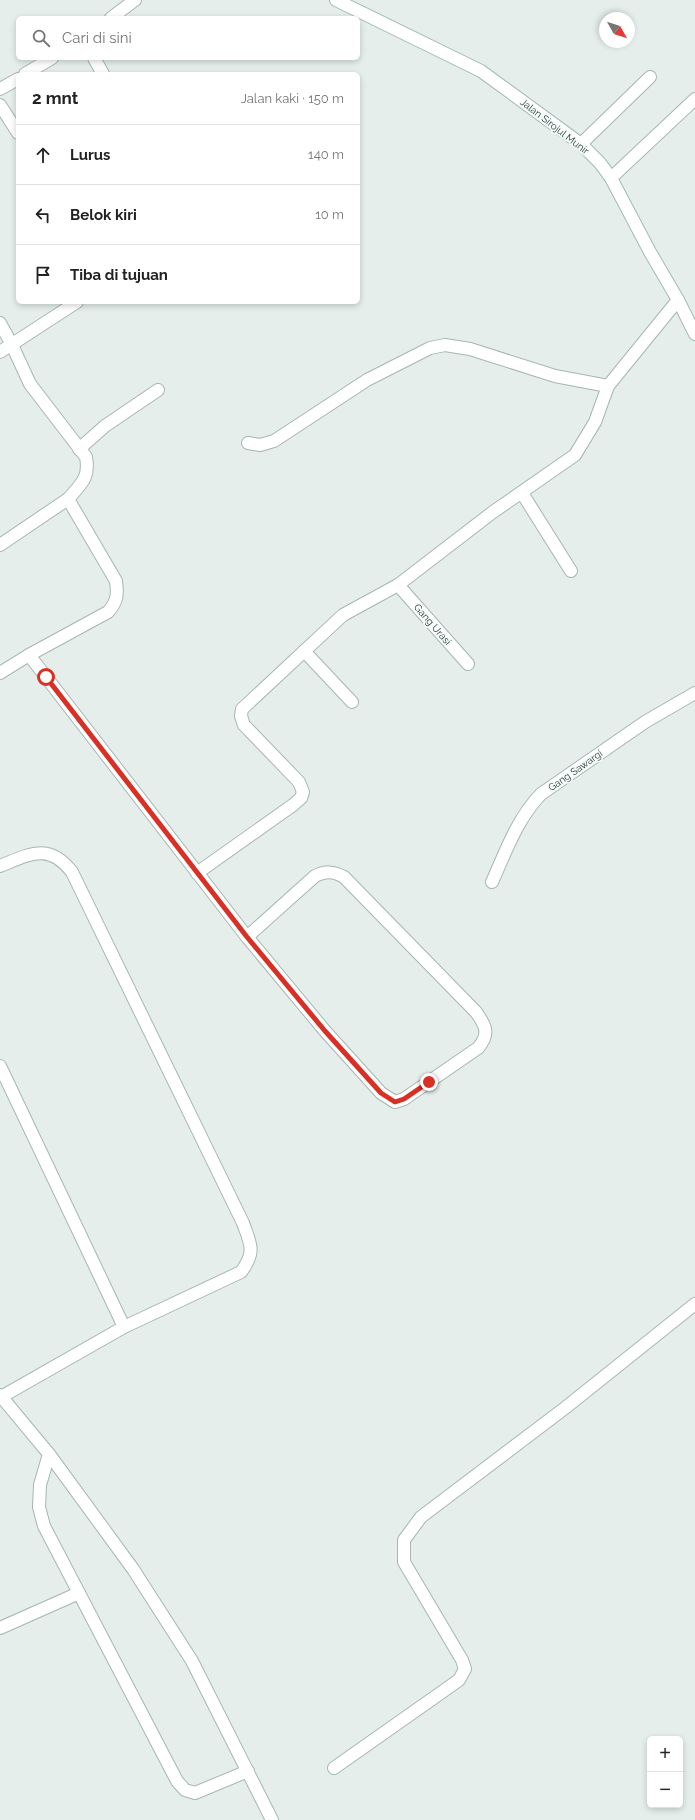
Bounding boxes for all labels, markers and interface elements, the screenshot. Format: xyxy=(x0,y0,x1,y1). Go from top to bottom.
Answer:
north arrow xyxy=(599,12,635,48)
search box xyxy=(16,16,360,60)
icon: search xyxy=(30,27,52,49)
text: Cari di sini xyxy=(62,29,132,47)
text: 2 mnt xyxy=(32,88,78,108)
text: Jalan kaki · 150 m xyxy=(241,91,344,106)
street label: Jalan Sirojul Munir xyxy=(518,96,591,157)
icon: ahead xyxy=(32,144,54,166)
text: Lurus xyxy=(70,146,111,164)
text: 140 m xyxy=(308,147,344,162)
icon: left xyxy=(32,204,54,226)
text: Belok kiri xyxy=(70,206,137,224)
text: 10 m xyxy=(315,207,344,222)
icon: arrive xyxy=(32,264,54,286)
text: Tiba di tujuan xyxy=(70,266,168,284)
street label: Gang Urasi xyxy=(412,602,453,647)
route start xyxy=(37,668,55,686)
street label: Gang Sawargi xyxy=(546,748,605,793)
route end xyxy=(420,1073,438,1091)
map controls xyxy=(647,1736,683,1808)
button: + xyxy=(647,1736,683,1772)
button: − xyxy=(647,1772,683,1808)

